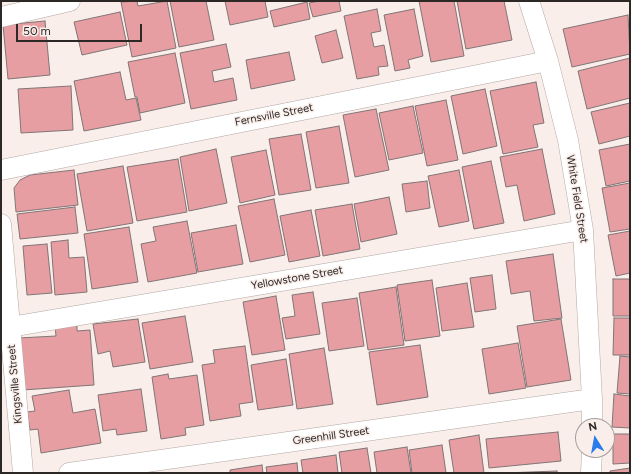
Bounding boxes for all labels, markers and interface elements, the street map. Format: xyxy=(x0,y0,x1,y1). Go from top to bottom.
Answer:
scale bar xyxy=(18,16,144,42)
text: 50 m xyxy=(23,24,51,38)
street label: Fernsville Street xyxy=(234,101,314,129)
street label: White Field Street xyxy=(564,154,590,244)
street label: Yellowstone Street xyxy=(250,263,344,293)
street label: Kingsville Street xyxy=(5,344,25,424)
north arrow xyxy=(575,418,615,458)
text: N xyxy=(587,420,598,434)
street label: Greenhill Street xyxy=(292,424,370,448)

